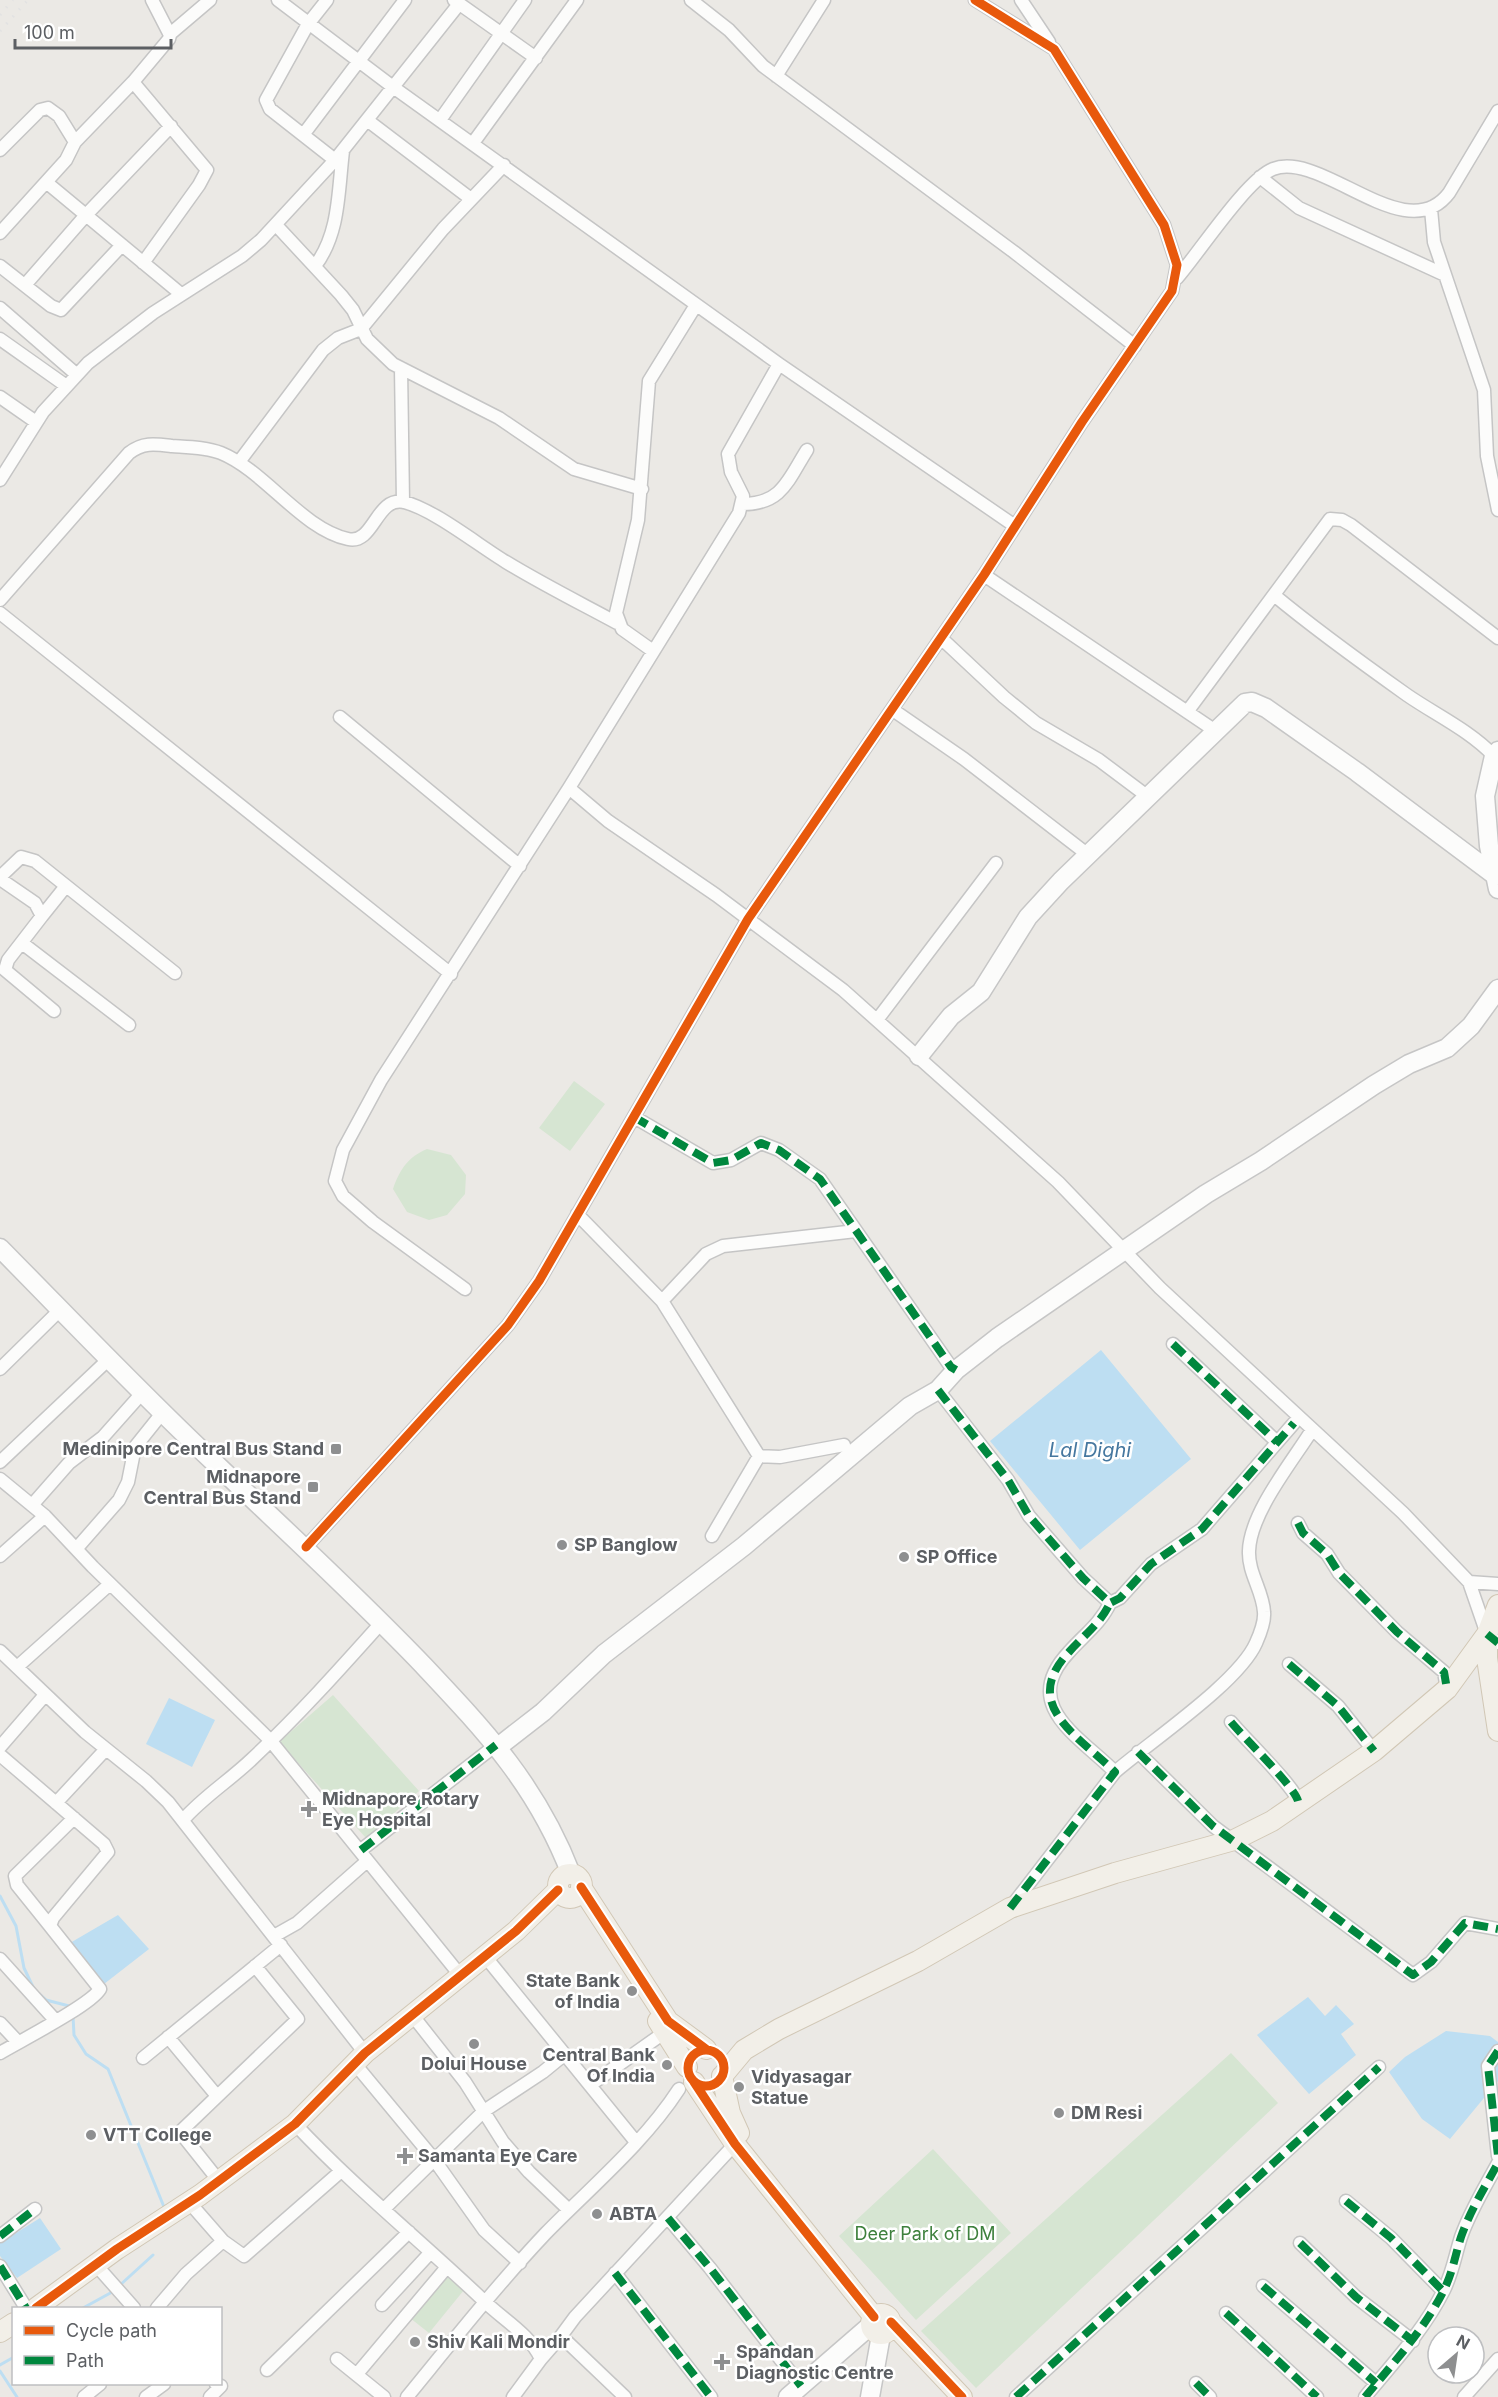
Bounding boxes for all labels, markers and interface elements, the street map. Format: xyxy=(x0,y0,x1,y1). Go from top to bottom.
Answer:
scale bar xyxy=(15,12,171,50)
text: 100 m xyxy=(24,22,75,43)
place label: Medinipore Central Bus Stand xyxy=(62,1438,324,1459)
water label: Lal Dighi xyxy=(1049,1438,1132,1462)
marker: Medinipore Central Bus Stand xyxy=(329,1442,343,1456)
place label: Midnapore Central Bus Stand xyxy=(144,1466,301,1508)
marker: Midnapore Central Bus Stand xyxy=(306,1480,320,1494)
place label: SP Banglow xyxy=(574,1534,678,1555)
marker: SP Banglow xyxy=(555,1538,569,1552)
place label: SP Office xyxy=(916,1546,998,1567)
marker: SP Office xyxy=(897,1550,911,1564)
place label: Midnapore Rotary Eye Hospital xyxy=(322,1788,479,1830)
marker: Midnapore Rotary Eye Hospital xyxy=(300,1800,318,1818)
place label: State Bank of India xyxy=(526,1970,621,2012)
marker: State Bank of India xyxy=(625,1984,639,1998)
marker: Dolui House xyxy=(467,2037,481,2051)
place label: Central Bank Of India xyxy=(542,2044,656,2086)
place label: Dolui House xyxy=(421,2053,527,2074)
marker: Central Bank Of India xyxy=(660,2058,674,2072)
place label: Vidyasagar Statue xyxy=(751,2066,852,2108)
marker: Vidyasagar Statue xyxy=(732,2080,746,2094)
place label: DM Resi xyxy=(1071,2102,1142,2123)
marker: DM Resi xyxy=(1052,2106,1066,2120)
place label: VTT College xyxy=(103,2124,212,2145)
marker: VTT College xyxy=(84,2128,98,2142)
place label: Samanta Eye Care xyxy=(418,2145,578,2166)
marker: Samanta Eye Care xyxy=(396,2147,414,2165)
place label: ABTA xyxy=(609,2203,657,2224)
marker: ABTA xyxy=(590,2207,604,2221)
park label: Deer Park of DM xyxy=(854,2223,996,2244)
legend xyxy=(12,2307,222,2385)
text: Cycle path xyxy=(66,2320,157,2341)
north arrow xyxy=(1426,2325,1486,2385)
text: N xyxy=(1453,2330,1473,2354)
place label: Shiv Kali Mondir xyxy=(427,2331,570,2352)
marker: Shiv Kali Mondir xyxy=(408,2335,422,2349)
place label: Spandan Diagnostic Centre xyxy=(736,2341,894,2383)
text: Path xyxy=(66,2350,104,2371)
marker: Spandan Diagnostic Centre xyxy=(713,2353,731,2371)

